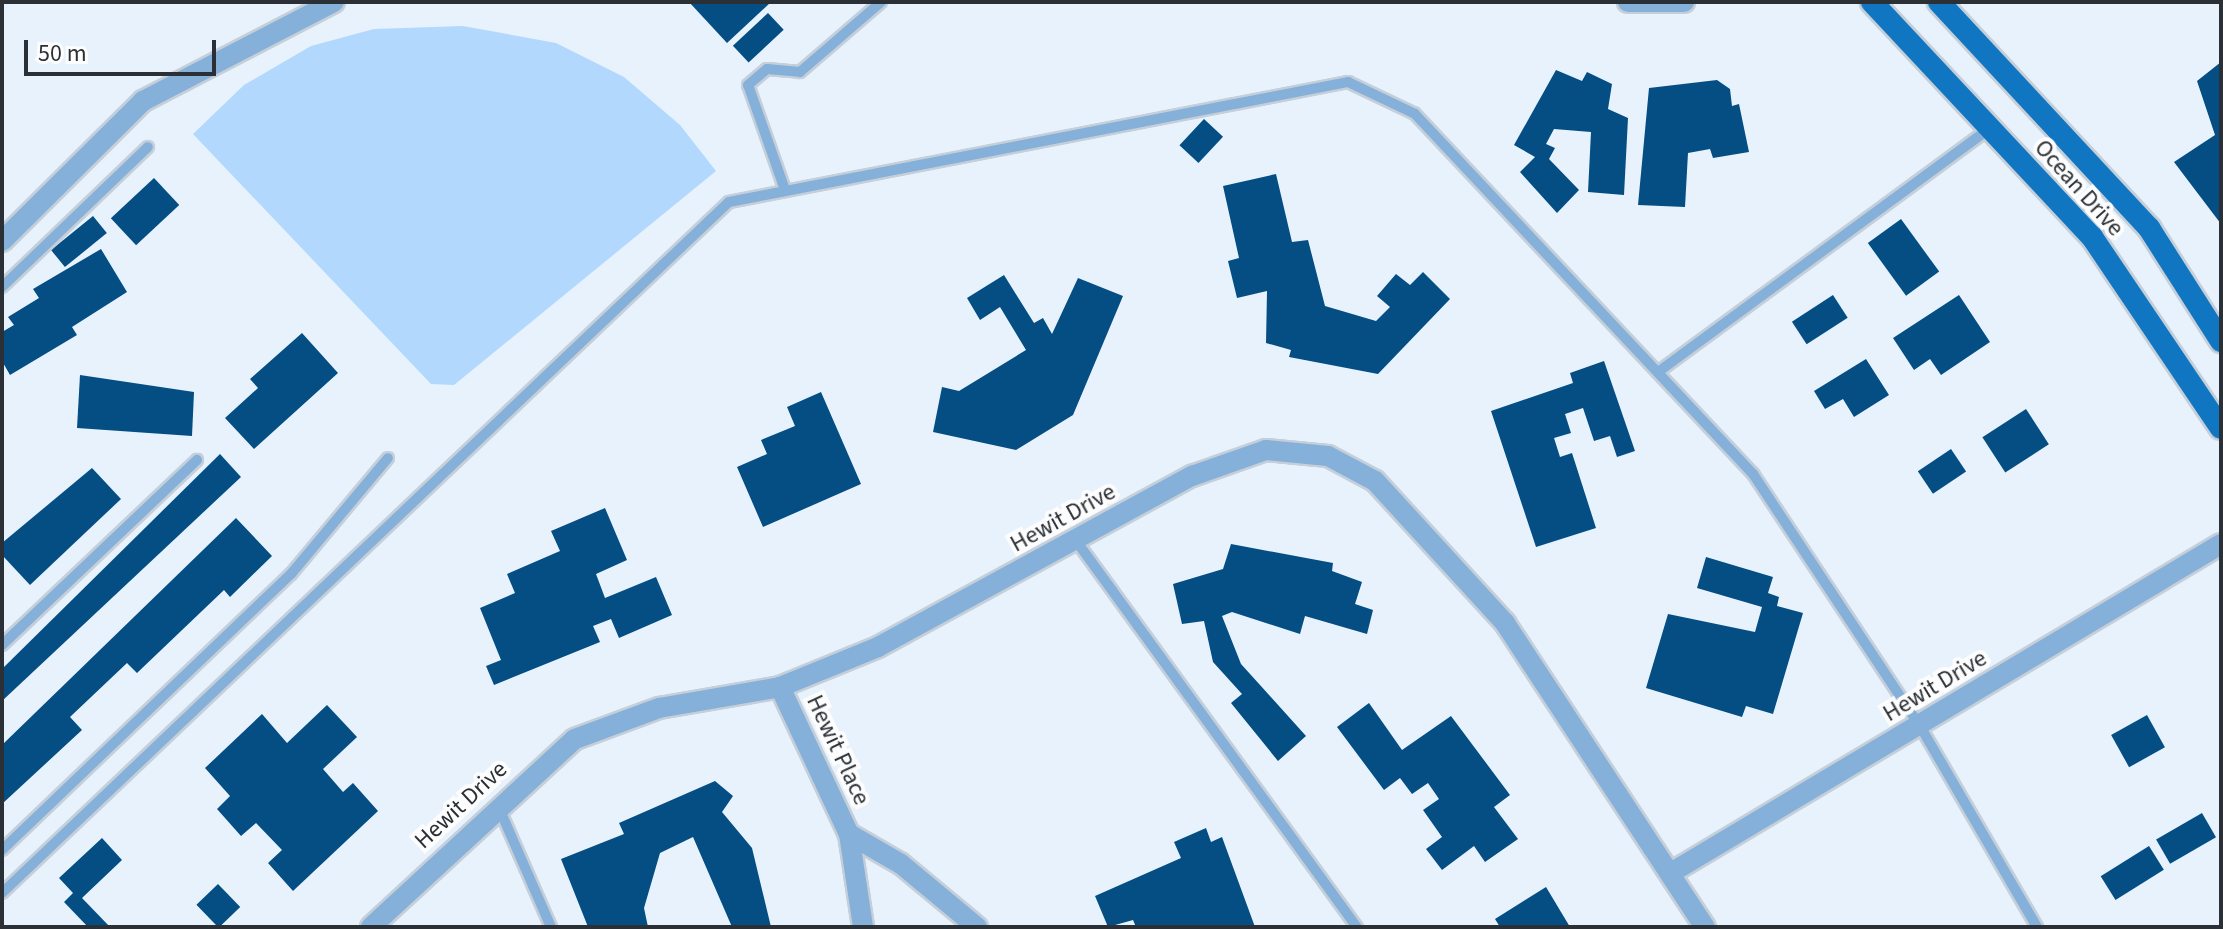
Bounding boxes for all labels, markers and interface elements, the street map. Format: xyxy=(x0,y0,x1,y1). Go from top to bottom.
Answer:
scale bar xyxy=(28,24,220,74)
text: 50 m xyxy=(38,36,87,71)
street label: Ocean Drive xyxy=(2028,134,2130,242)
street label: Hewit Drive xyxy=(1005,477,1121,559)
street label: Hewit Drive xyxy=(1878,644,1992,728)
street label: Hewit Place xyxy=(800,690,876,810)
street label: Hewit Drive xyxy=(409,755,513,855)

